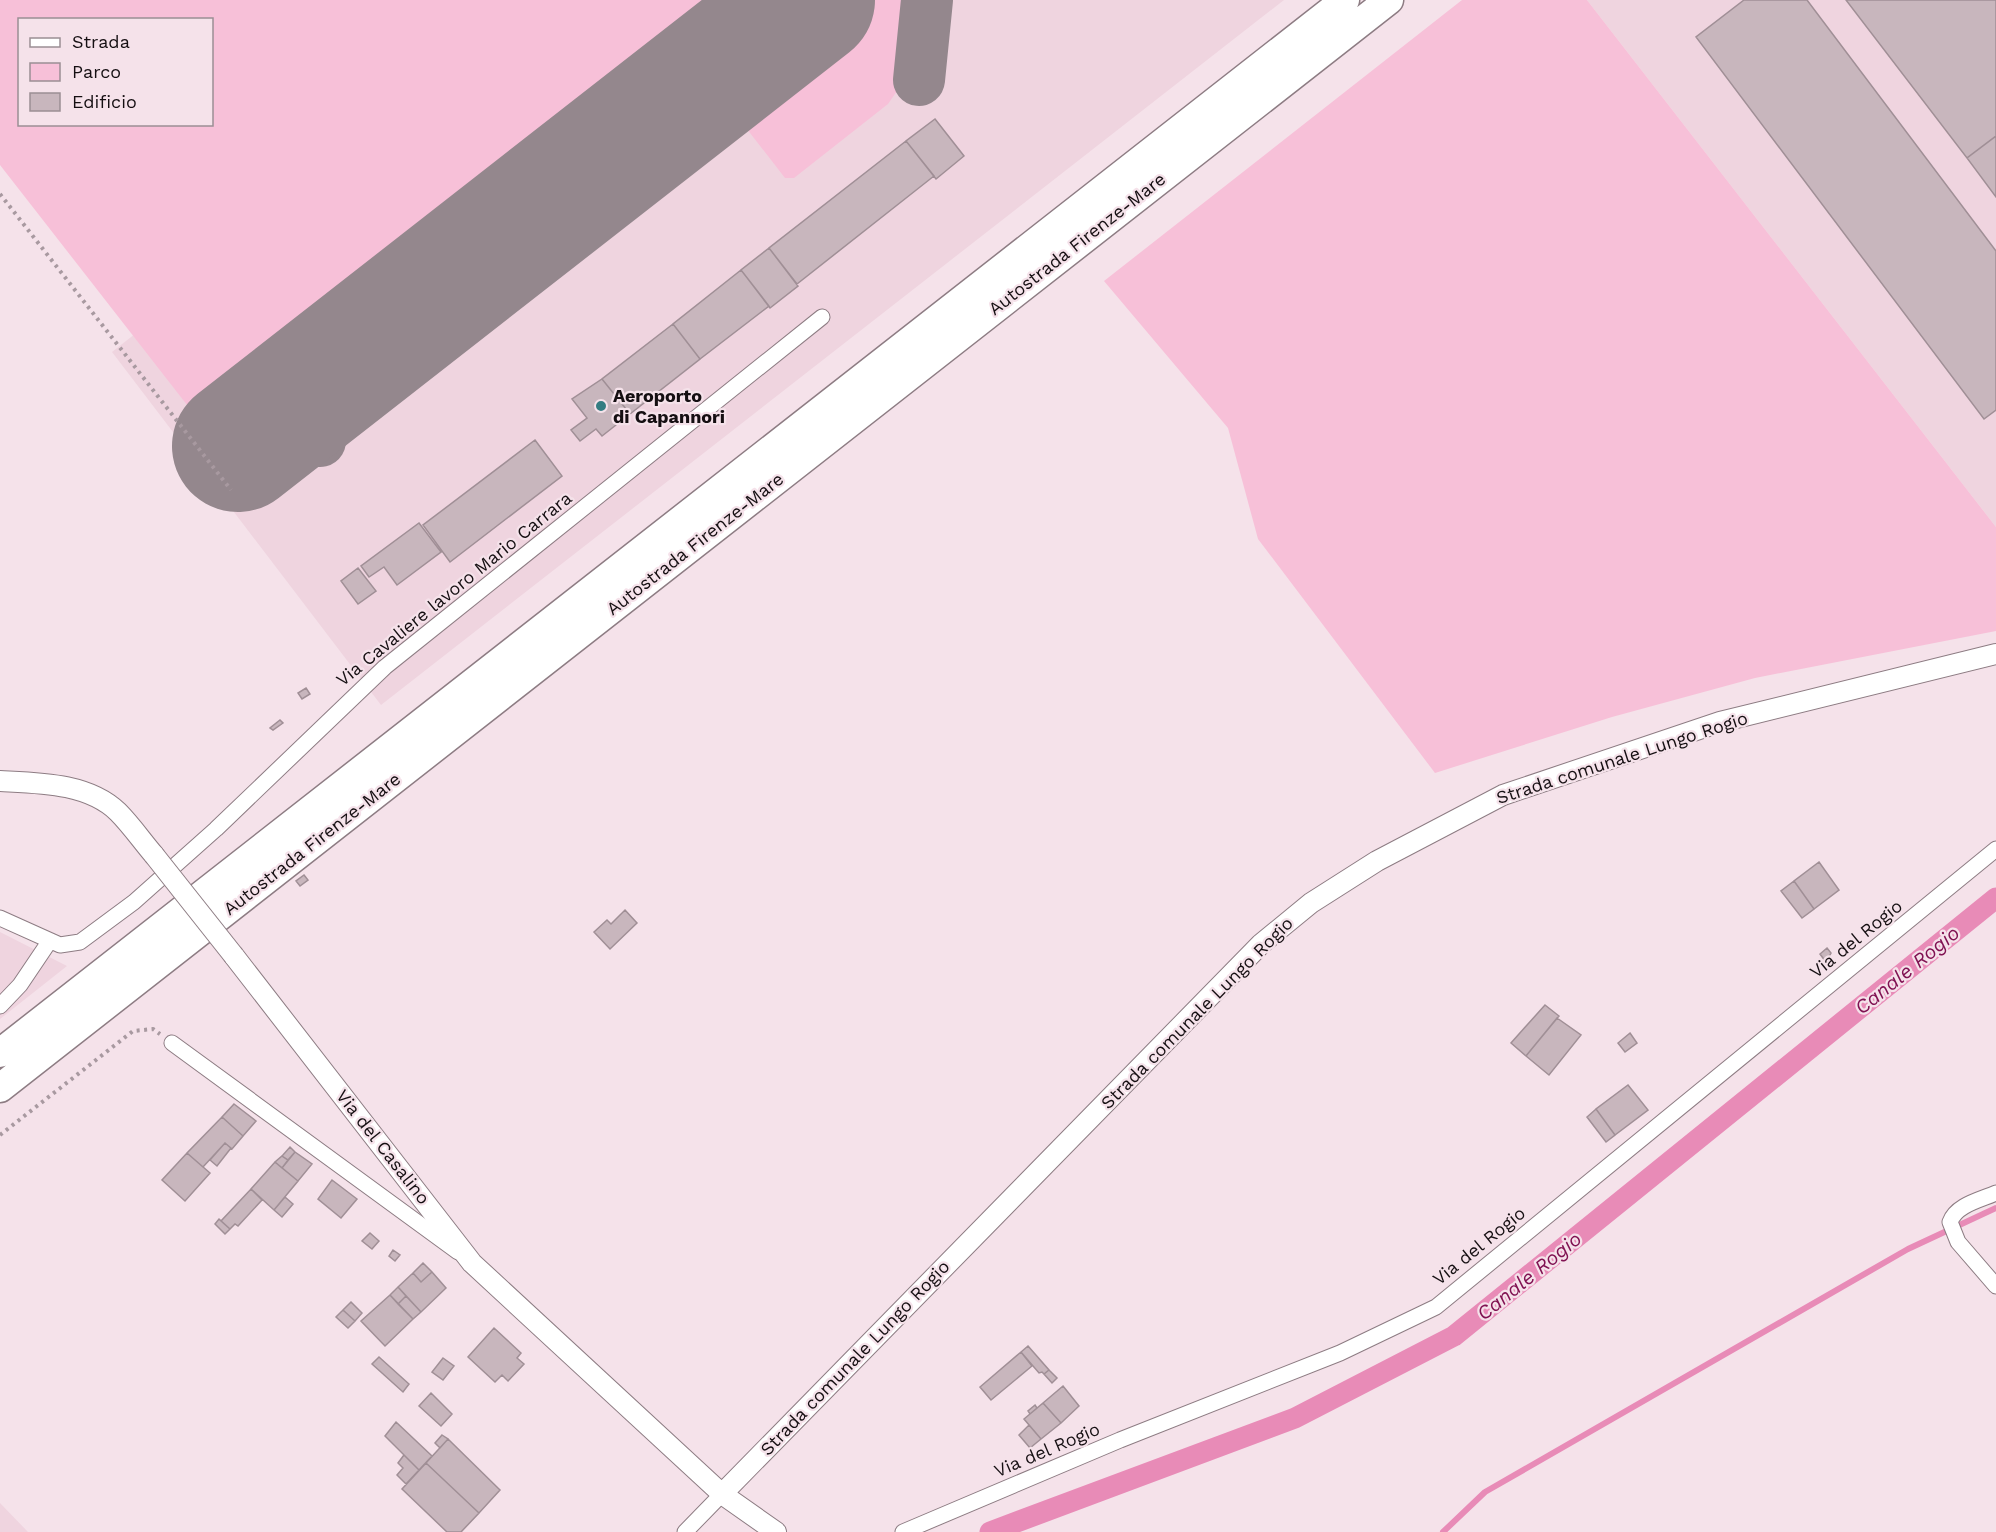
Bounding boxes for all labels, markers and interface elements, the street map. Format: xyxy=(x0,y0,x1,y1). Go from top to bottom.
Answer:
legend xyxy=(18,18,213,126)
text: Strada xyxy=(72,31,130,52)
text: Parco xyxy=(72,61,121,82)
text: Edificio xyxy=(72,91,137,112)
street label: Autostrada Firenze-Mare xyxy=(984,168,1169,319)
place label: Aeroporto di Capannori xyxy=(613,385,725,427)
marker: Aeroporto di Capannori xyxy=(594,399,608,413)
street label: Autostrada Firenze-Mare xyxy=(602,468,787,619)
street label: Via Cavaliere lavoro Mario Carrara xyxy=(332,487,576,690)
street label: Strada comunale Lungo Rogio xyxy=(1494,707,1750,808)
street label: Autostrada Firenze-Mare xyxy=(219,768,404,919)
street label: Via del Rogio xyxy=(1805,895,1906,982)
street label: Strada comunale Lungo Rogio xyxy=(1096,912,1297,1113)
water label: Canale Rogio xyxy=(1850,921,1964,1019)
street label: Via del Casalino xyxy=(332,1085,435,1208)
street label: Via del Rogio xyxy=(1428,1202,1529,1289)
water label: Canale Rogio xyxy=(1472,1227,1586,1325)
street label: Strada comunale Lungo Rogio xyxy=(756,1256,954,1460)
street label: Via del Rogio xyxy=(991,1418,1103,1481)

